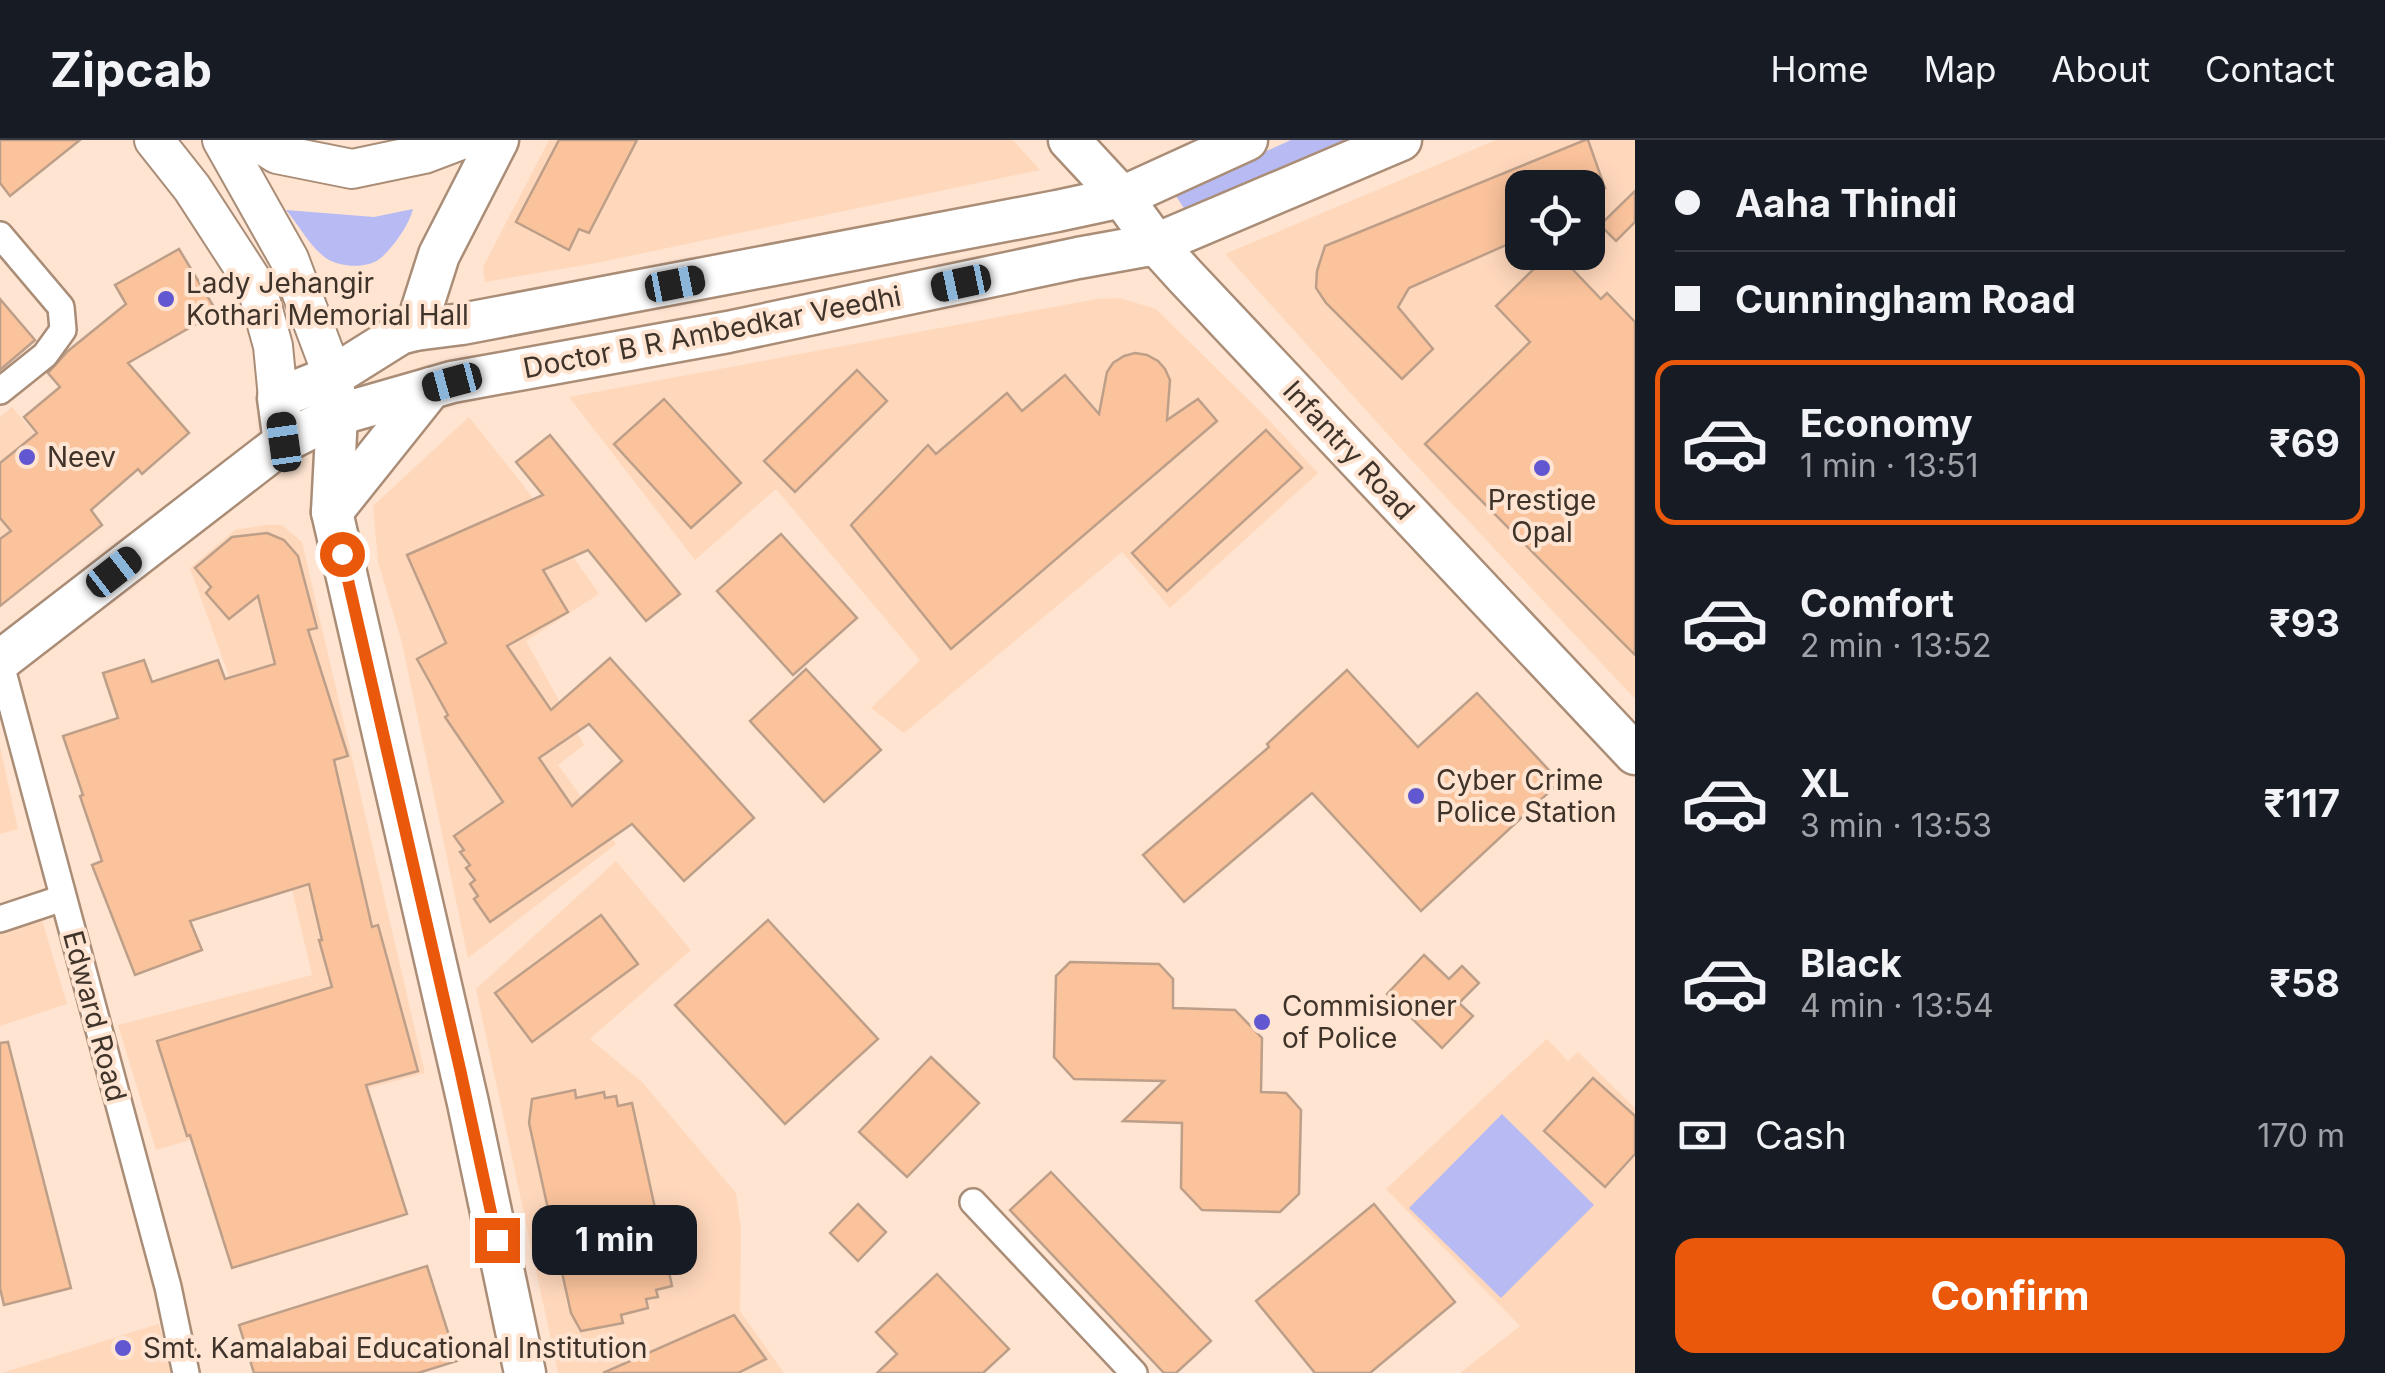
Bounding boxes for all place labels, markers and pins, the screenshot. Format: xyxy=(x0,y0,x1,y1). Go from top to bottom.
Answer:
place label: Lady Jehangir Kothari Memorial Hall xyxy=(186,266,469,332)
marker: Lady Jehangir Kothari Memorial Hall xyxy=(155,288,177,310)
place label: Neev xyxy=(47,440,116,474)
marker: Neev xyxy=(16,446,38,468)
marker: Prestige Opal xyxy=(1531,457,1553,479)
place label: Prestige Opal xyxy=(1488,483,1596,549)
place label: Cyber Crime Police Station xyxy=(1436,763,1617,829)
marker: Cyber Crime Police Station xyxy=(1405,785,1427,807)
place label: Commisioner of Police xyxy=(1282,989,1457,1055)
marker: Commisioner of Police xyxy=(1251,1011,1273,1033)
place label: Smt. Kamalabai Educational Institution xyxy=(143,1331,648,1365)
marker: Smt. Kamalabai Educational Institution xyxy=(112,1337,134,1359)

